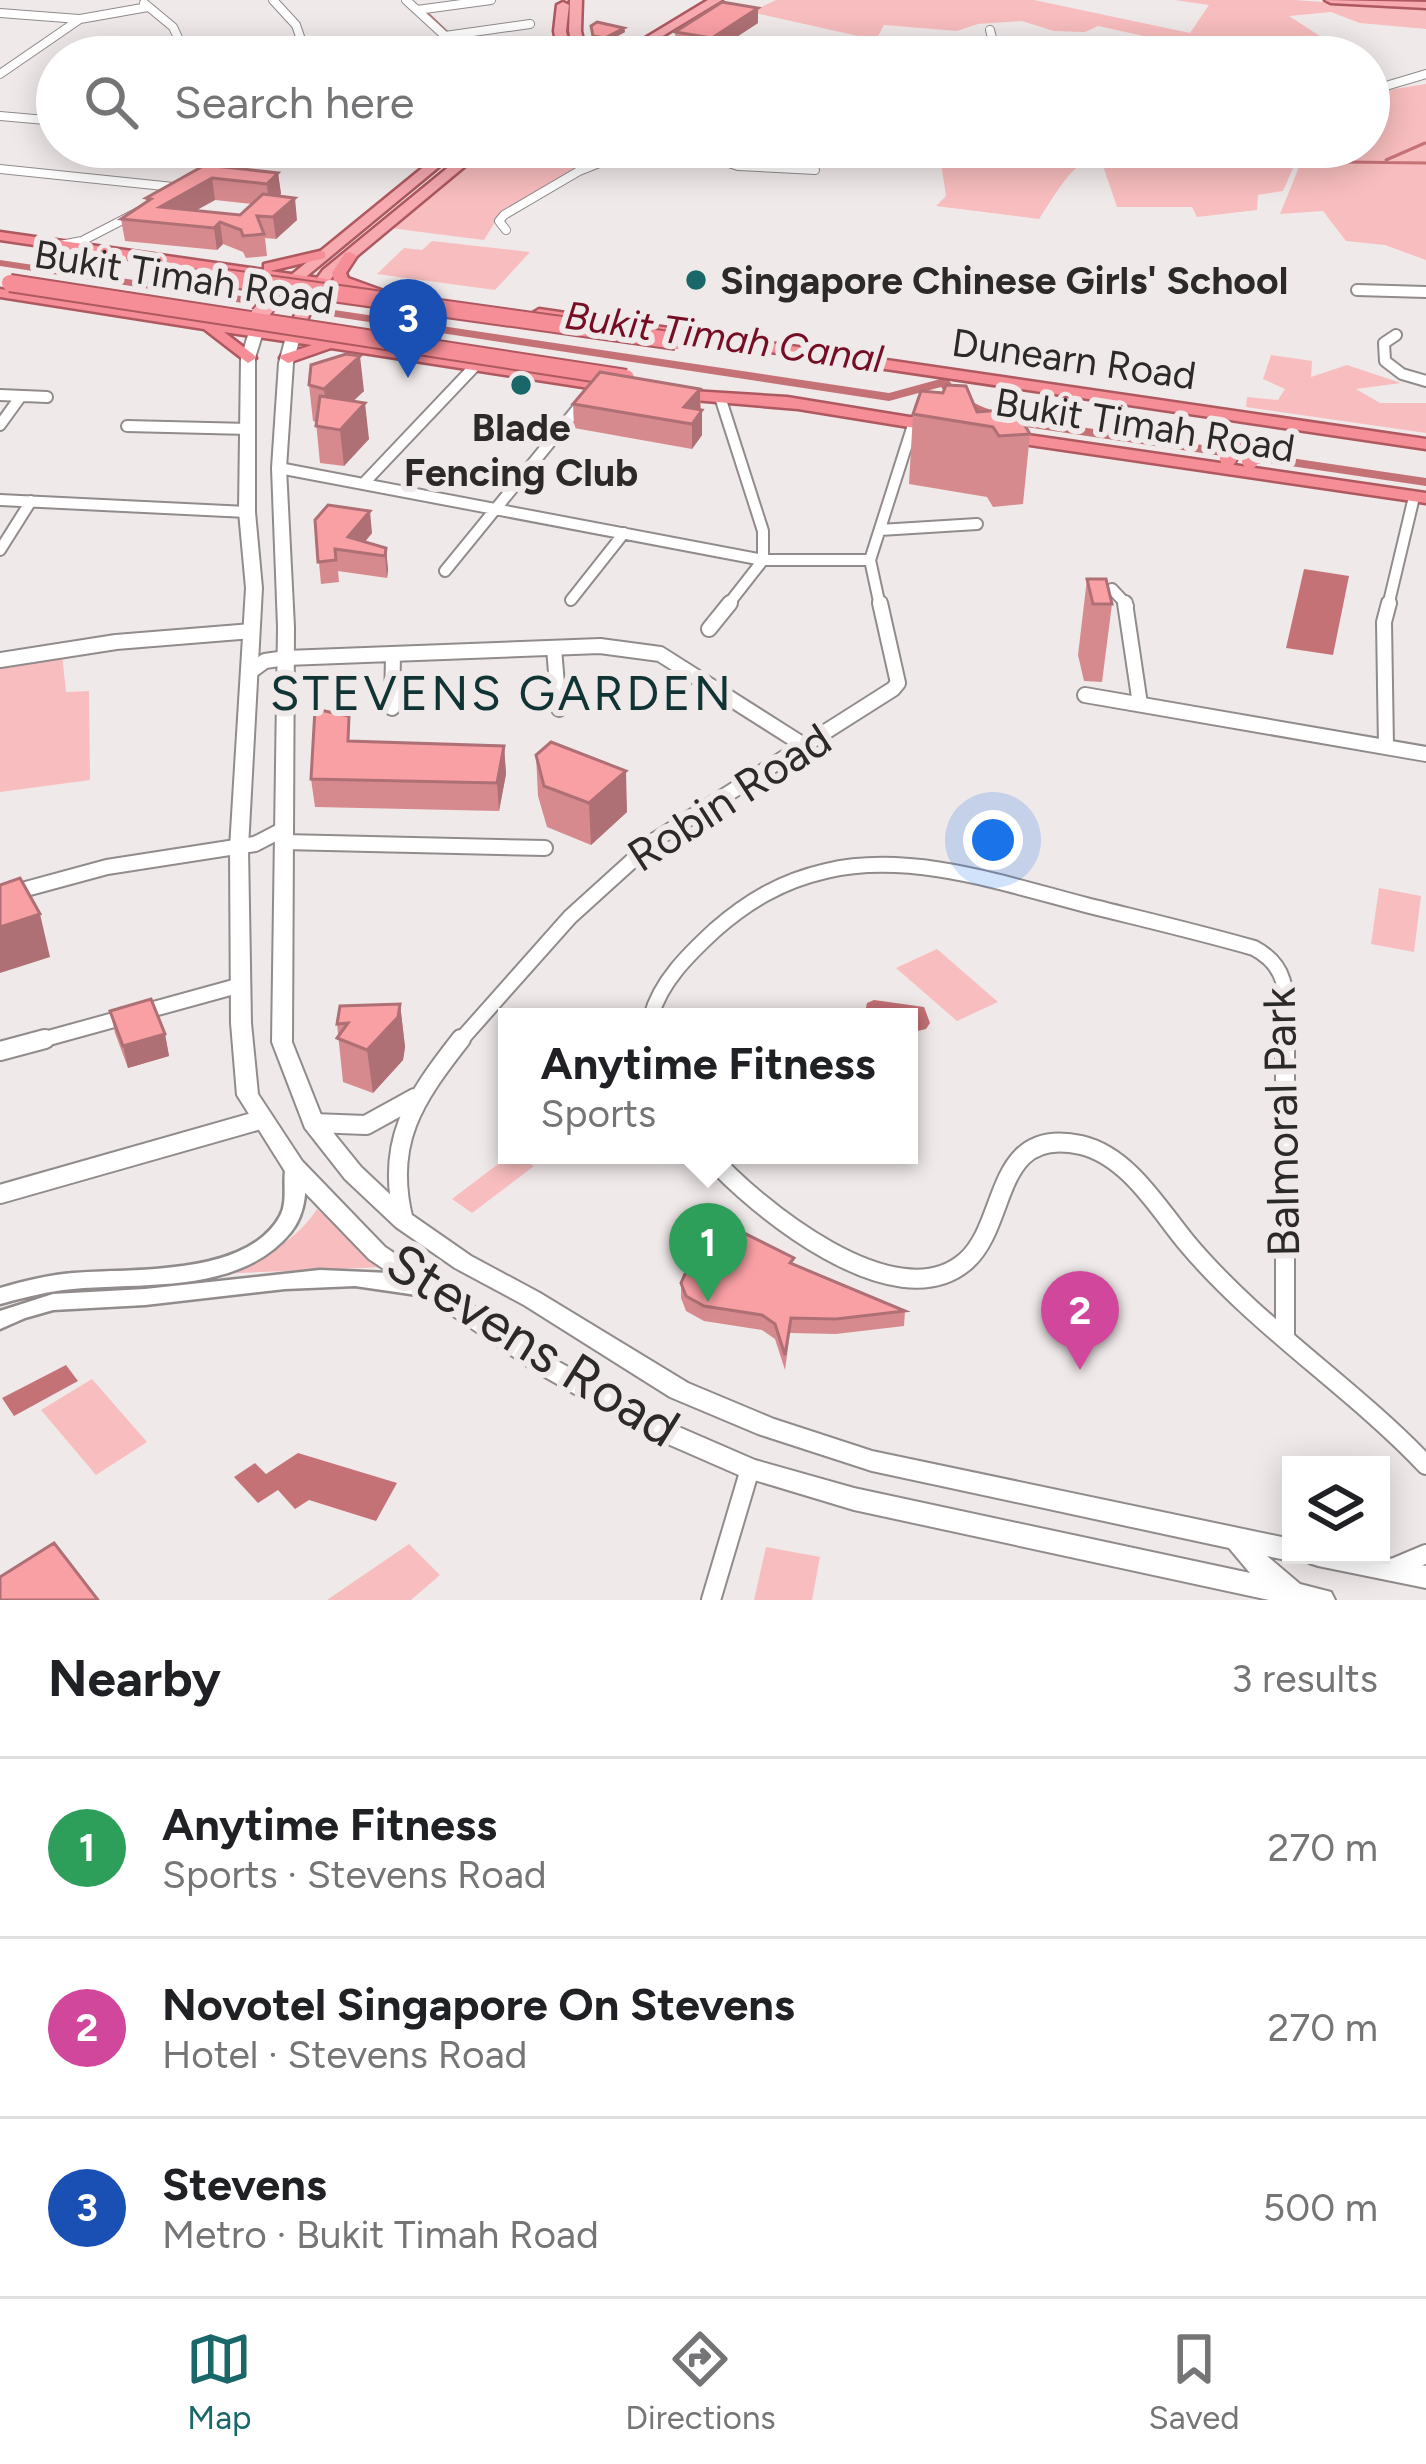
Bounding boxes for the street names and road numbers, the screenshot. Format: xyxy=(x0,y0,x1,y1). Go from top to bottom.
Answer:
street label: Bukit Timah Road xyxy=(31,230,337,324)
street label: Dunearn Road xyxy=(949,319,1199,399)
street label: Bukit Timah Road xyxy=(992,378,1298,472)
street label: Robin Road xyxy=(617,711,841,883)
street label: Balmoral Park xyxy=(1252,987,1310,1257)
street label: Stevens Road xyxy=(375,1229,691,1461)

